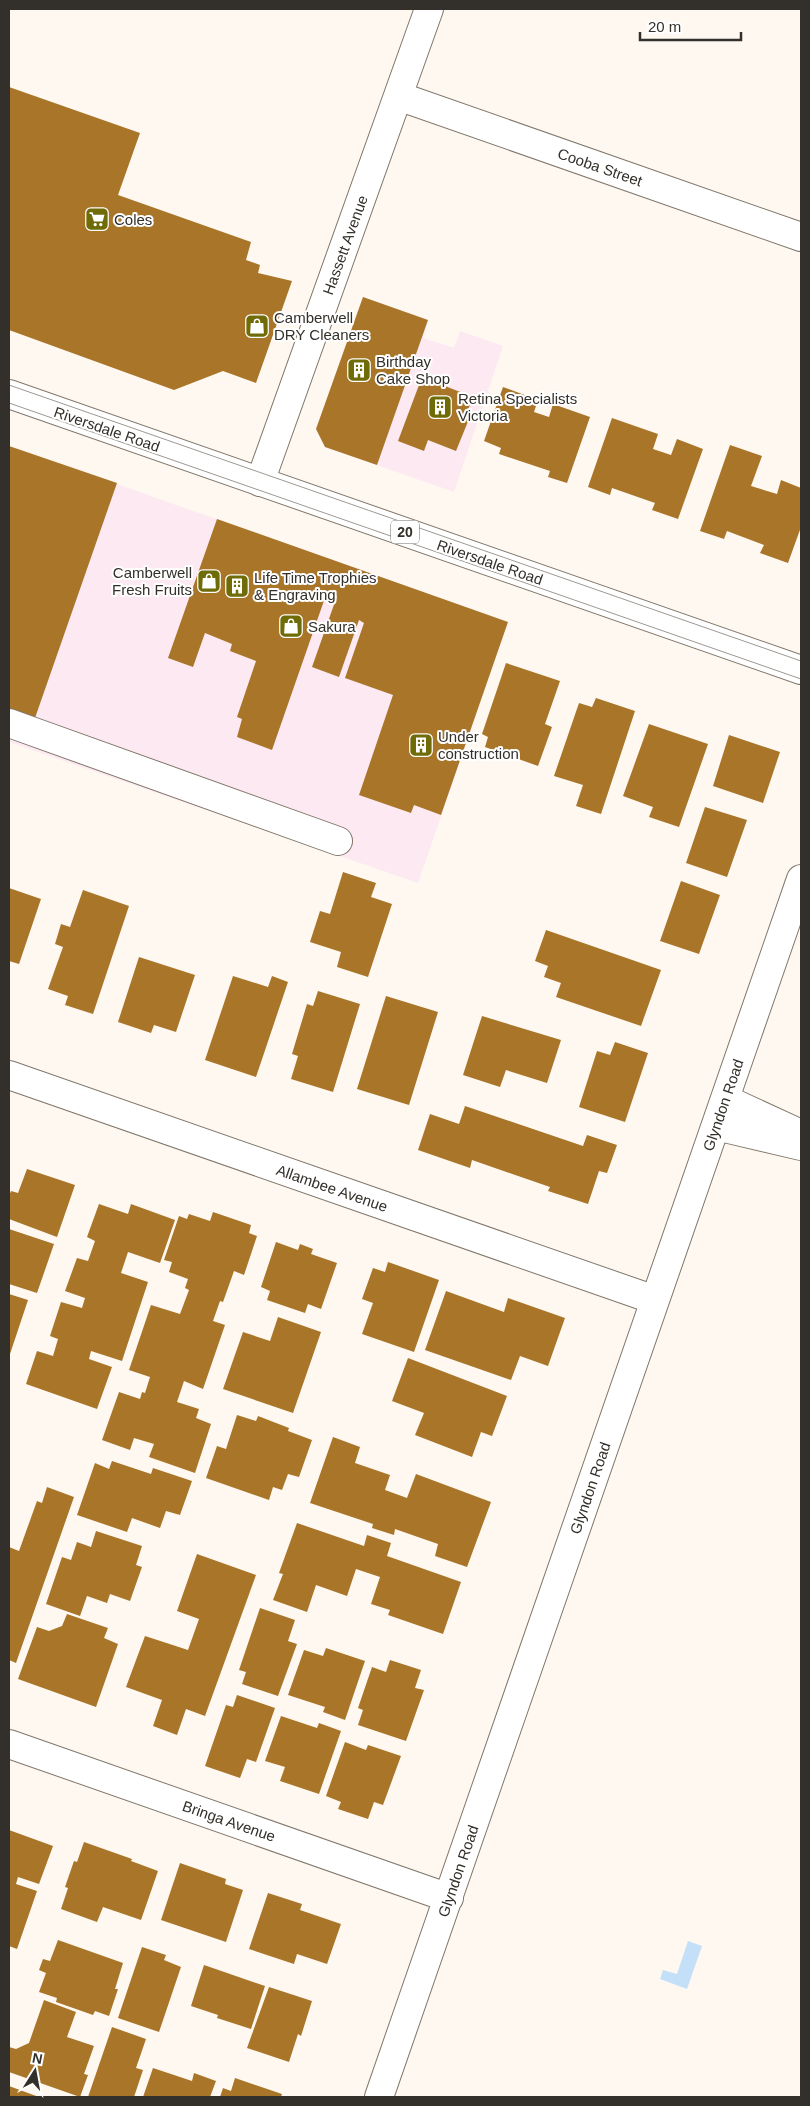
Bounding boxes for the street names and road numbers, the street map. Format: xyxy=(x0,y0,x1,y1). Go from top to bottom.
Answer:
street label: Cooba Street xyxy=(555,145,645,190)
street label: Hassett Avenue xyxy=(319,193,371,297)
street label: Riversdale Road xyxy=(52,403,162,455)
road number: 20 xyxy=(391,520,419,544)
street label: Riversdale Road xyxy=(435,536,545,588)
street label: Glyndon Road xyxy=(699,1057,747,1153)
street label: Allambee Avenue xyxy=(274,1161,390,1215)
street label: Glyndon Road xyxy=(566,1440,614,1536)
street label: Bringa Avenue xyxy=(180,1797,278,1845)
street label: Glyndon Road xyxy=(434,1823,482,1919)

